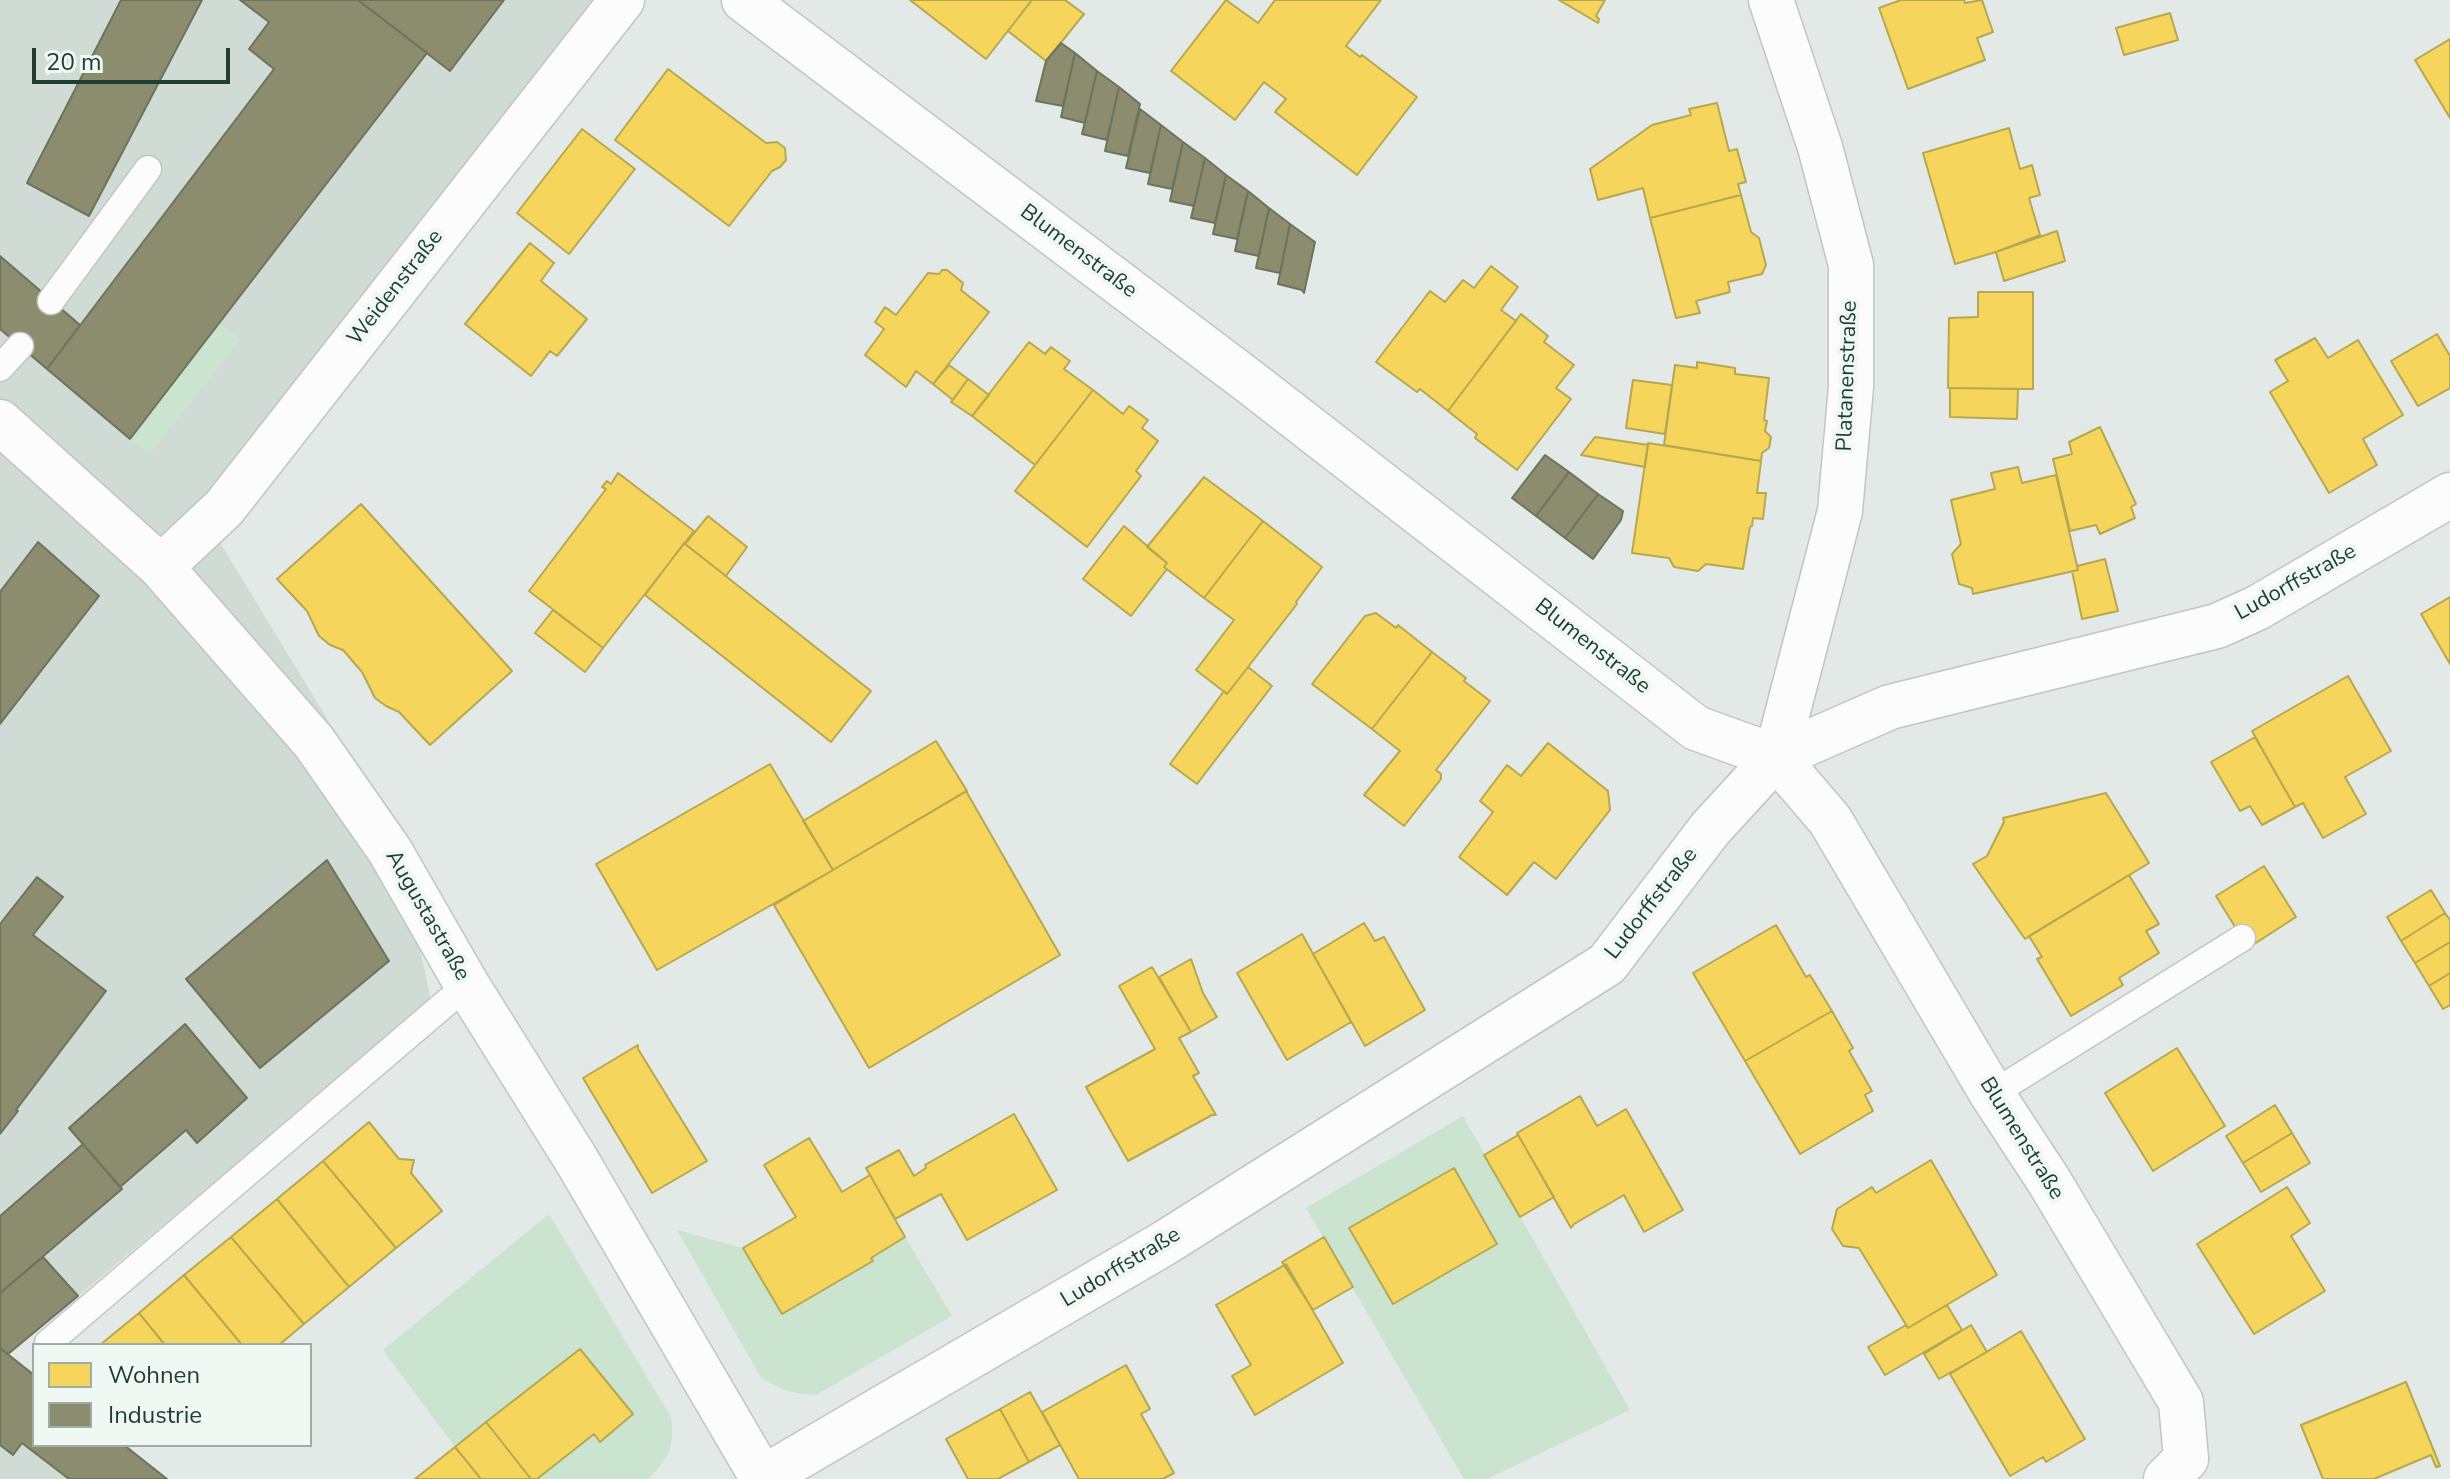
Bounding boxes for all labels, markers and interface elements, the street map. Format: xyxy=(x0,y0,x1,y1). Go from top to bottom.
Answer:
scale bar xyxy=(36,32,234,82)
text: 20 m xyxy=(46,46,102,78)
street label: Blumenstraße xyxy=(1014,199,1142,305)
street label: Weidenstraße xyxy=(343,225,449,351)
street label: Platanenstraße xyxy=(1832,300,1864,452)
street label: Ludorffstraße xyxy=(2231,539,2361,627)
street label: Blumenstraße xyxy=(1529,594,1655,700)
street label: Ludorffstraße xyxy=(1600,843,1704,965)
street label: Augustastraße xyxy=(379,846,475,986)
street label: Blumenstraße xyxy=(1973,1073,2069,1205)
street label: Ludorffstraße xyxy=(1057,1222,1185,1314)
legend xyxy=(32,1343,312,1447)
text: Wohnen xyxy=(108,1359,200,1391)
text: Industrie xyxy=(108,1399,202,1431)

